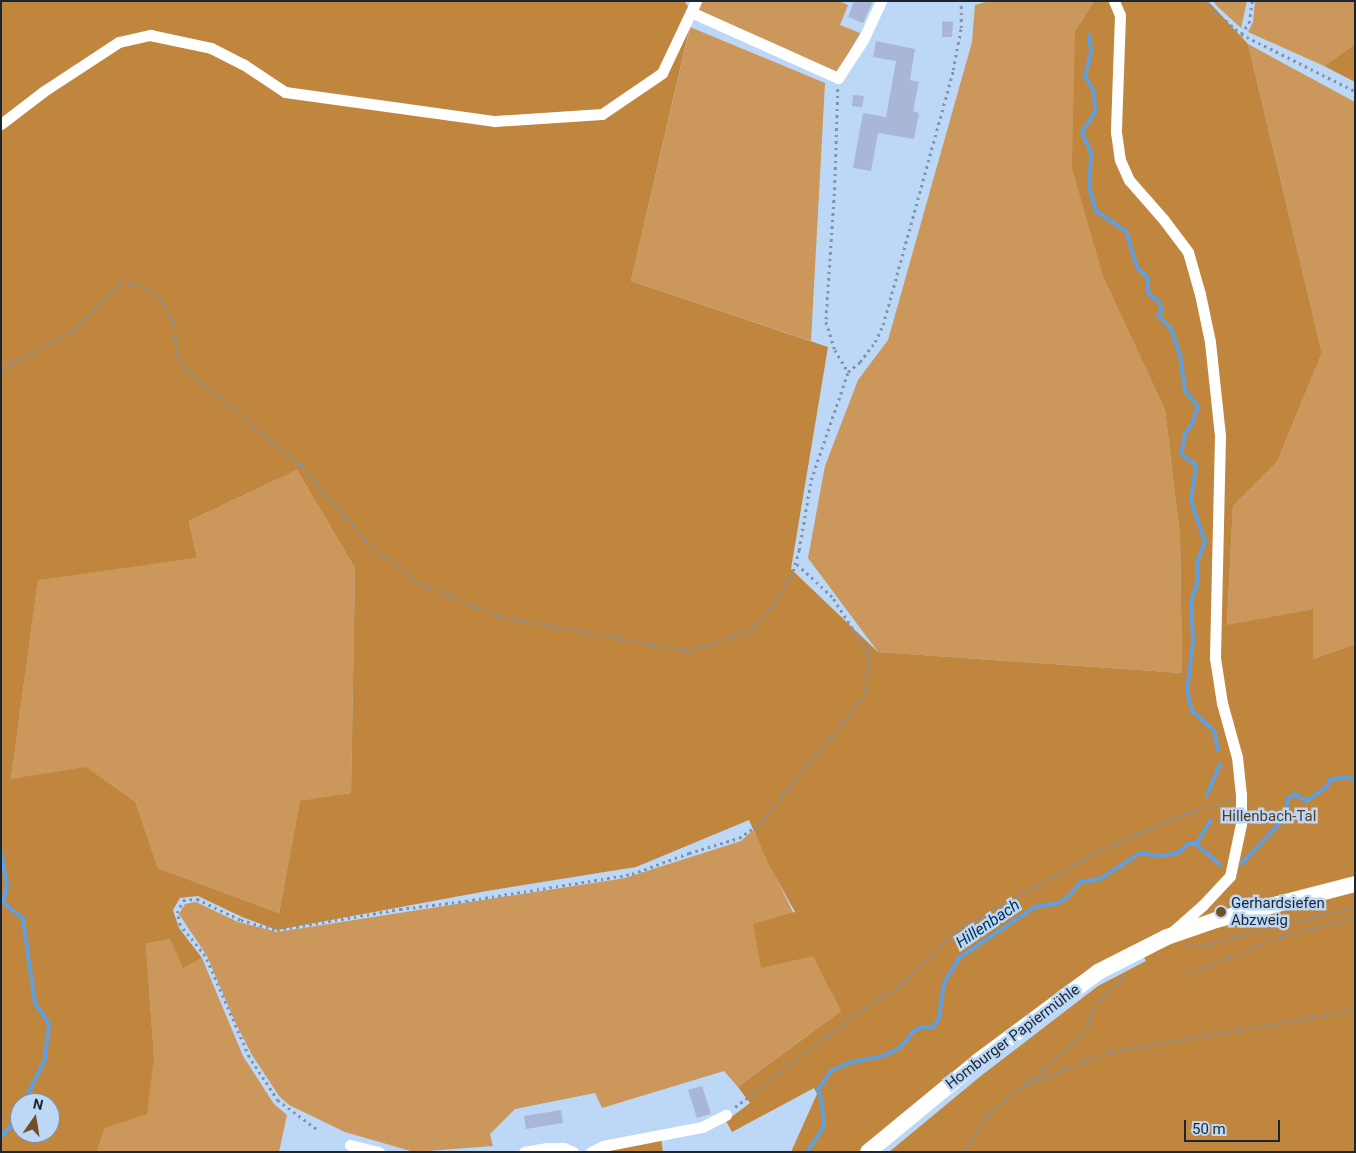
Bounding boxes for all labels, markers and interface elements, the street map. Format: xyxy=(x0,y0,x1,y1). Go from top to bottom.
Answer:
park label: Hillenbach-Tal xyxy=(1222,808,1316,826)
place label: Gerhardsiefen Abzweig xyxy=(1231,894,1325,929)
water label: Hillenbach xyxy=(952,896,1024,952)
marker: Gerhardsiefen Abzweig xyxy=(1215,906,1227,918)
street label: Homburger Papiermühle xyxy=(942,981,1084,1093)
north arrow xyxy=(10,1093,60,1143)
text: N xyxy=(32,1095,45,1113)
scale bar xyxy=(1186,1110,1282,1142)
text: 50 m xyxy=(1192,1120,1226,1138)

